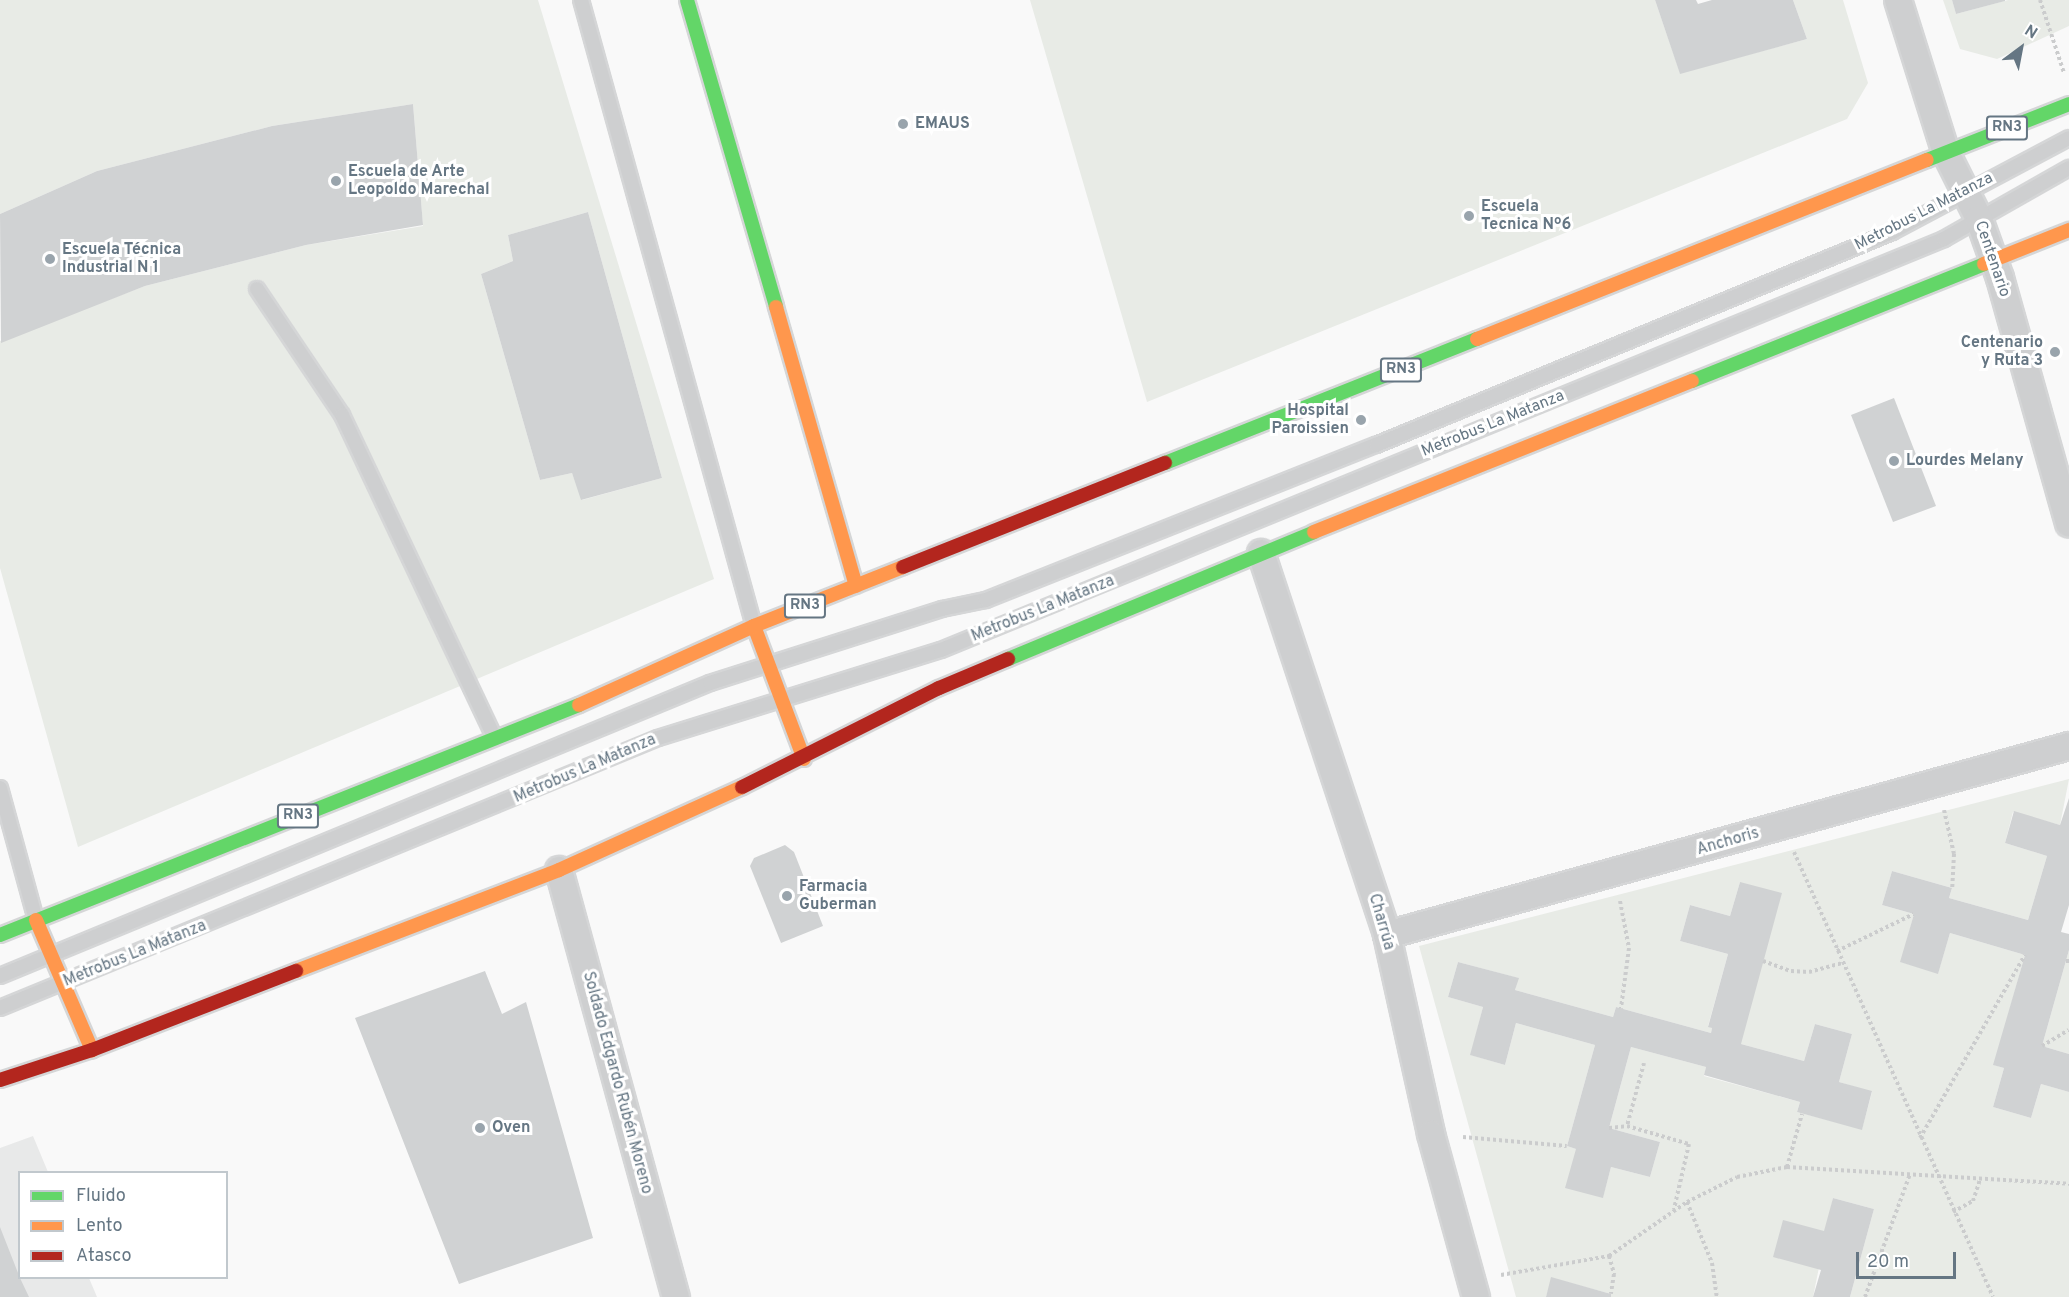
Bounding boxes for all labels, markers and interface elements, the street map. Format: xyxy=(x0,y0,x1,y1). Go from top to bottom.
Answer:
north arrow xyxy=(1991,18,2051,78)
text: N xyxy=(2020,21,2041,44)
place label: EMAUS xyxy=(915,114,970,134)
road number: RN3 xyxy=(1984,116,2030,140)
marker: EMAUS xyxy=(896,117,910,131)
place label: Escuela de Arte Leopoldo Marechal xyxy=(348,162,490,200)
street label: Metrobus La Matanza xyxy=(1852,169,1996,255)
marker: Escuela de Arte Leopoldo Marechal xyxy=(329,174,343,188)
place label: Escuela Tecnica Nº6 xyxy=(1481,197,1571,235)
marker: Escuela Tecnica Nº6 xyxy=(1462,209,1476,223)
street label: Centenario xyxy=(1970,218,2014,300)
place label: Escuela Técnica Industrial N 1 xyxy=(62,240,181,278)
marker: Escuela Técnica Industrial N 1 xyxy=(43,252,57,266)
place label: Centenario y Ruta 3 xyxy=(1961,333,2043,371)
marker: Centenario y Ruta 3 xyxy=(2048,345,2062,359)
road number: RN3 xyxy=(1378,358,1424,382)
street label: Metrobus La Matanza xyxy=(1419,387,1567,461)
place label: Hospital Paroissien xyxy=(1272,401,1349,439)
marker: Hospital Paroissien xyxy=(1354,413,1368,427)
place label: Lourdes Melany xyxy=(1906,451,2024,471)
marker: Lourdes Melany xyxy=(1887,454,1901,468)
street label: Metrobus La Matanza xyxy=(969,572,1117,646)
road number: RN3 xyxy=(782,594,828,618)
street label: Metrobus La Matanza xyxy=(511,730,659,808)
road number: RN3 xyxy=(276,804,320,828)
street label: Anchoris xyxy=(1695,824,1761,860)
place label: Farmacia Guberman xyxy=(799,877,877,915)
marker: Farmacia Guberman xyxy=(780,889,794,903)
street label: Charrúa xyxy=(1364,892,1398,952)
street label: Metrobus La Matanza xyxy=(61,917,209,991)
street label: Soldado Edgardo Rubén Moreno xyxy=(578,970,656,1196)
place label: Oven xyxy=(492,1118,530,1138)
marker: Oven xyxy=(473,1121,487,1135)
legend xyxy=(18,1171,228,1279)
text: Fluido xyxy=(76,1185,126,1208)
text: Lento xyxy=(76,1215,122,1238)
scale bar xyxy=(1859,1240,1960,1278)
text: Atasco xyxy=(76,1245,132,1268)
text: 20 m xyxy=(1867,1251,1909,1274)

